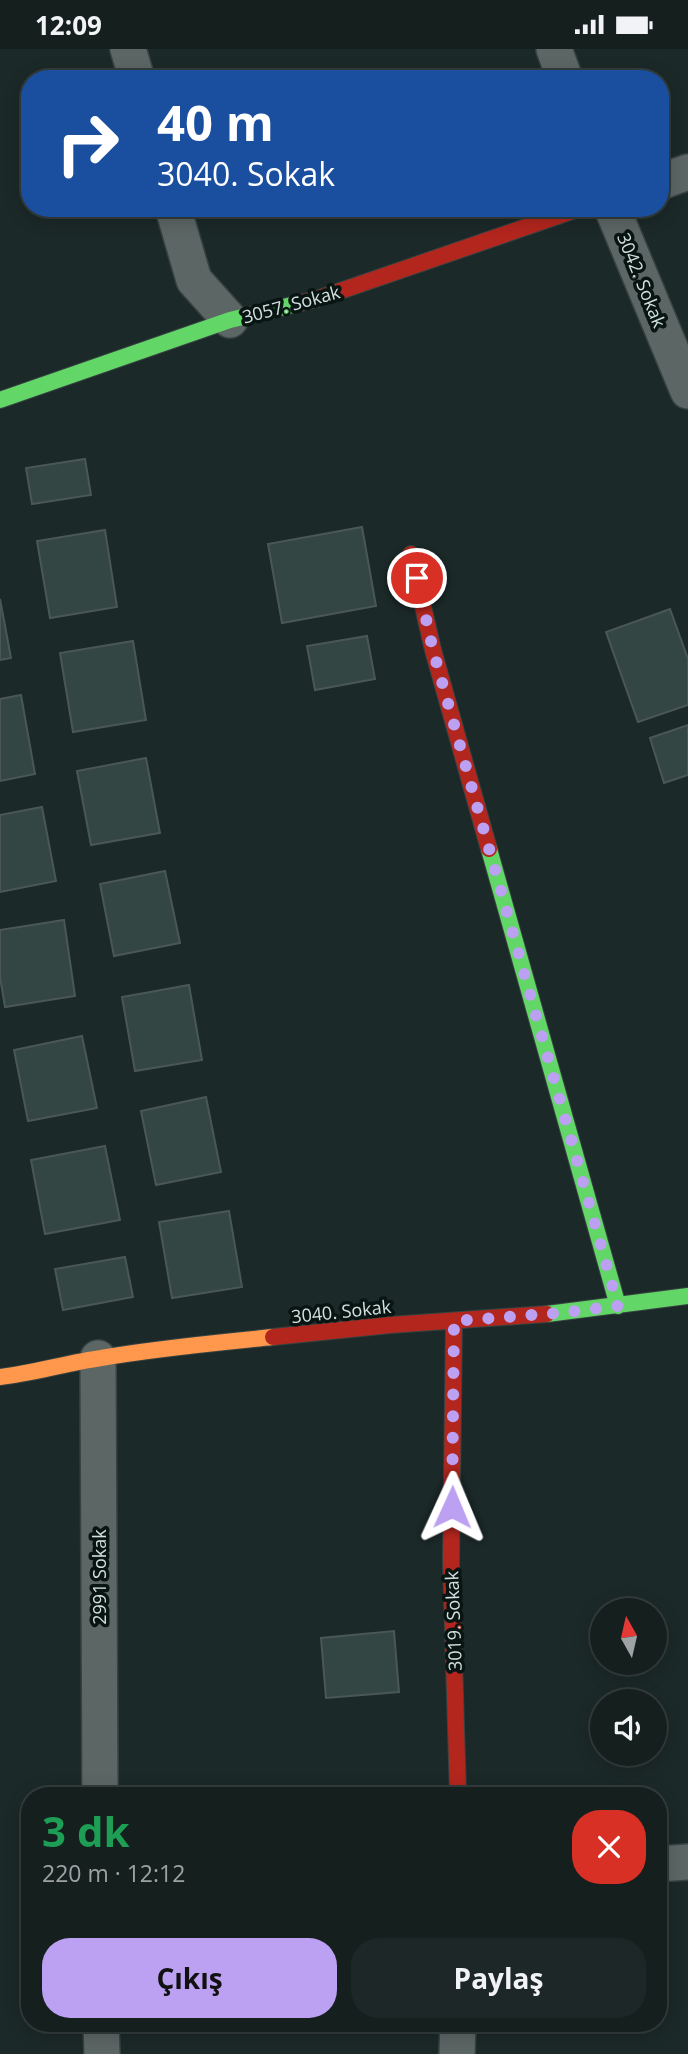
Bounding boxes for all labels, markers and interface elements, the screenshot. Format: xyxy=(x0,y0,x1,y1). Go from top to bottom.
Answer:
text: 12:09 xyxy=(35,7,102,43)
text: 40 m xyxy=(157,89,274,155)
icon: right xyxy=(42,98,133,189)
text: 3040. Sokak xyxy=(157,152,335,195)
street label: 3042. Sokak xyxy=(612,229,672,331)
street label: 3057. Sokak xyxy=(240,279,343,329)
pin xyxy=(387,548,447,608)
icon: arrive xyxy=(398,559,436,597)
street label: 3040. Sokak xyxy=(290,1294,393,1328)
position arrow xyxy=(415,1470,489,1544)
street label: 2991 Sokak xyxy=(87,1529,111,1625)
street label: 3019. Sokak xyxy=(439,1570,467,1671)
north arrow xyxy=(590,1598,667,1675)
map controls xyxy=(590,1598,667,1766)
button: sound xyxy=(590,1689,667,1766)
text: 3 dk xyxy=(42,1802,130,1859)
button: close xyxy=(572,1810,646,1884)
text: 220 m · 12:12 xyxy=(42,1857,185,1889)
button: Çıkış xyxy=(42,1938,337,2018)
button: Paylaş xyxy=(351,1938,646,2018)

